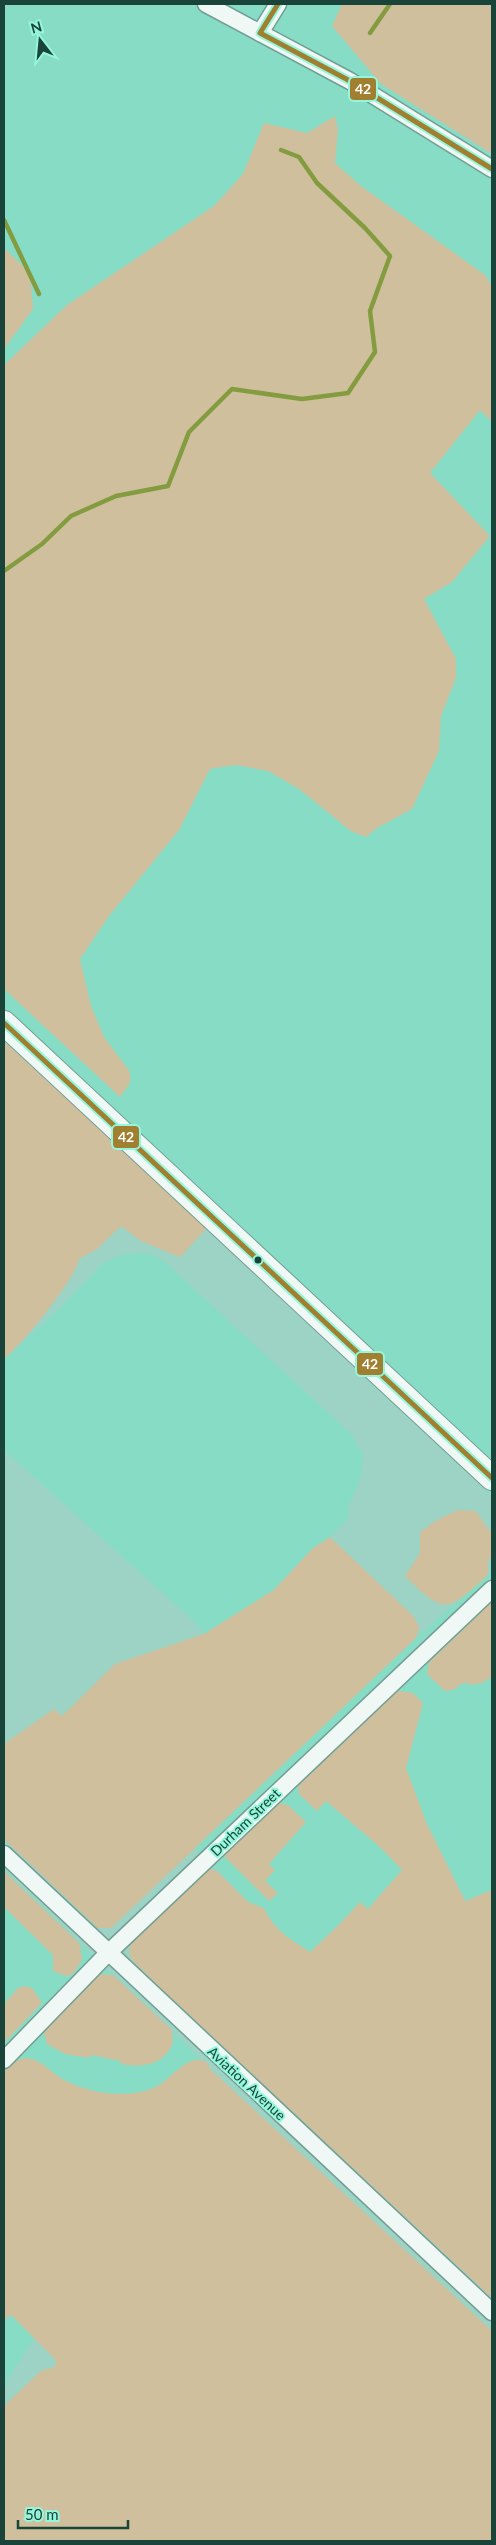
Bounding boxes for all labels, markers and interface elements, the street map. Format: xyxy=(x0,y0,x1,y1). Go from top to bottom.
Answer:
north arrow xyxy=(15,15,65,65)
text: N xyxy=(29,17,44,37)
line badge: 42 xyxy=(349,77,377,101)
text: 42 xyxy=(355,80,371,97)
line badge: 42 xyxy=(112,1125,140,1149)
text: 42 xyxy=(118,1128,134,1145)
unlabelled marker xyxy=(253,1255,263,1265)
line badge: 42 xyxy=(356,1352,384,1376)
text: 42 xyxy=(362,1355,378,1372)
street label: Durham Street xyxy=(207,1785,283,1859)
street label: Aviation Avenue xyxy=(205,2043,289,2123)
scale bar xyxy=(18,2498,128,2530)
text: 50 m xyxy=(25,2505,59,2523)

